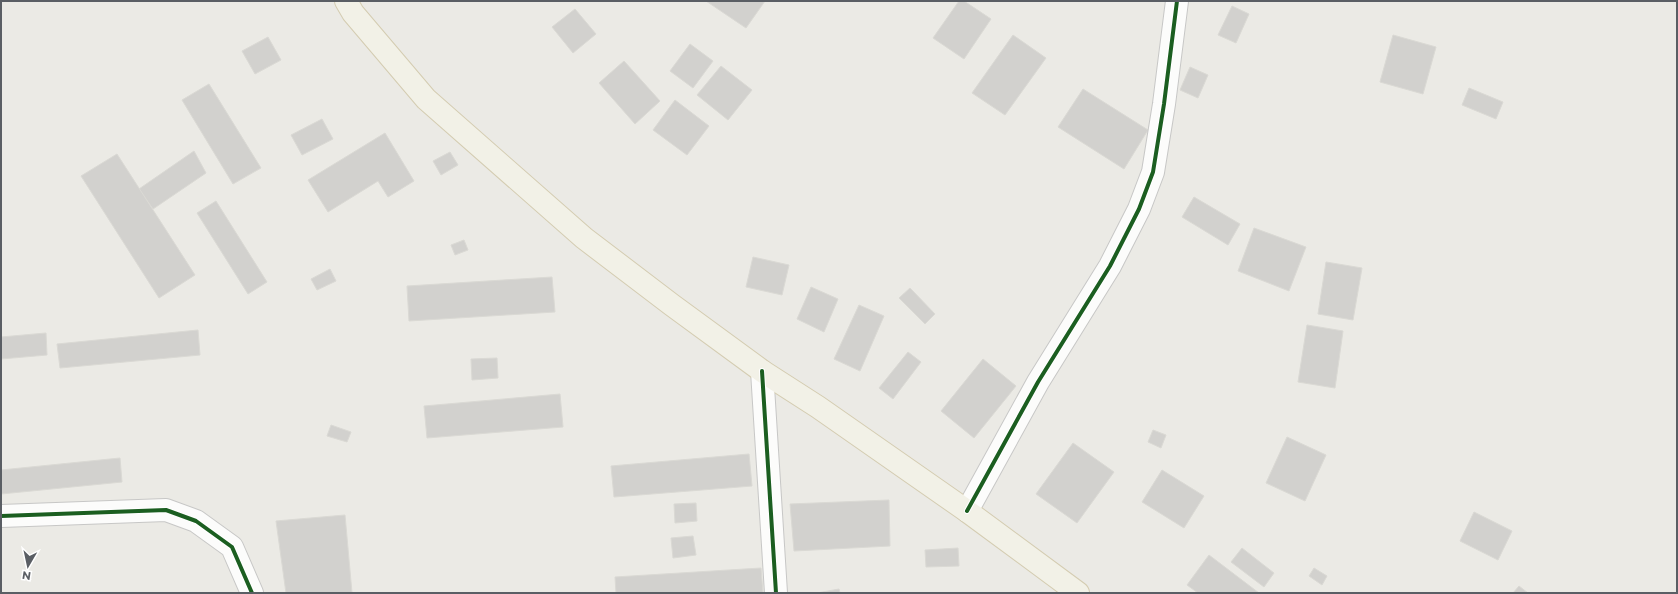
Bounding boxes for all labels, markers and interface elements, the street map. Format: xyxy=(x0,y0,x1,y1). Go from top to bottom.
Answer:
north arrow xyxy=(8,546,48,586)
text: N xyxy=(21,568,32,583)

